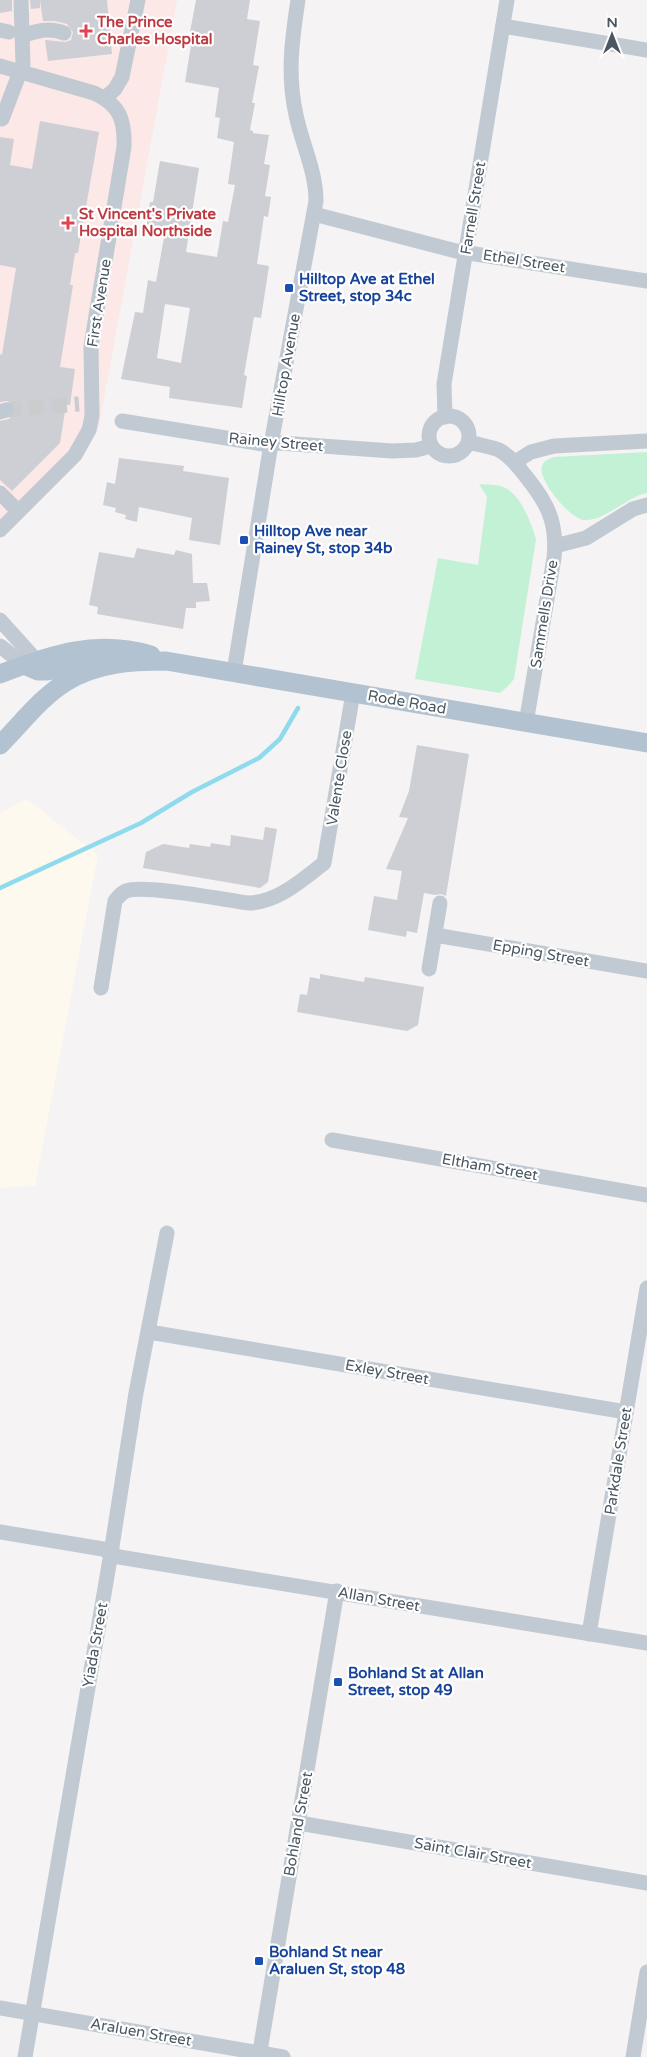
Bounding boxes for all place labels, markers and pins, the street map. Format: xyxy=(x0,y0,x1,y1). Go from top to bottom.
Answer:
place label: The Prince Charles Hospital xyxy=(96,13,213,49)
marker: The Prince Charles Hospital xyxy=(79,24,93,38)
place label: St Vincent's Private Hospital Northside xyxy=(79,205,216,241)
marker: St Vincent's Private Hospital Northside xyxy=(61,216,75,230)
place label: Hilltop Ave at Ethel Street, stop 34c xyxy=(299,270,435,306)
marker: Hilltop Ave at Ethel Street, stop 34c xyxy=(283,282,295,294)
place label: Hilltop Ave near Rainey St, stop 34b xyxy=(254,522,393,558)
marker: Hilltop Ave near Rainey St, stop 34b xyxy=(238,534,250,546)
place label: Bohland St at Allan Street, stop 49 xyxy=(348,1664,484,1700)
marker: Bohland St at Allan Street, stop 49 xyxy=(332,1676,344,1688)
place label: Bohland St near Araluen St, stop 48 xyxy=(269,1943,406,1979)
marker: Bohland St near Araluen St, stop 48 xyxy=(253,1955,265,1967)

